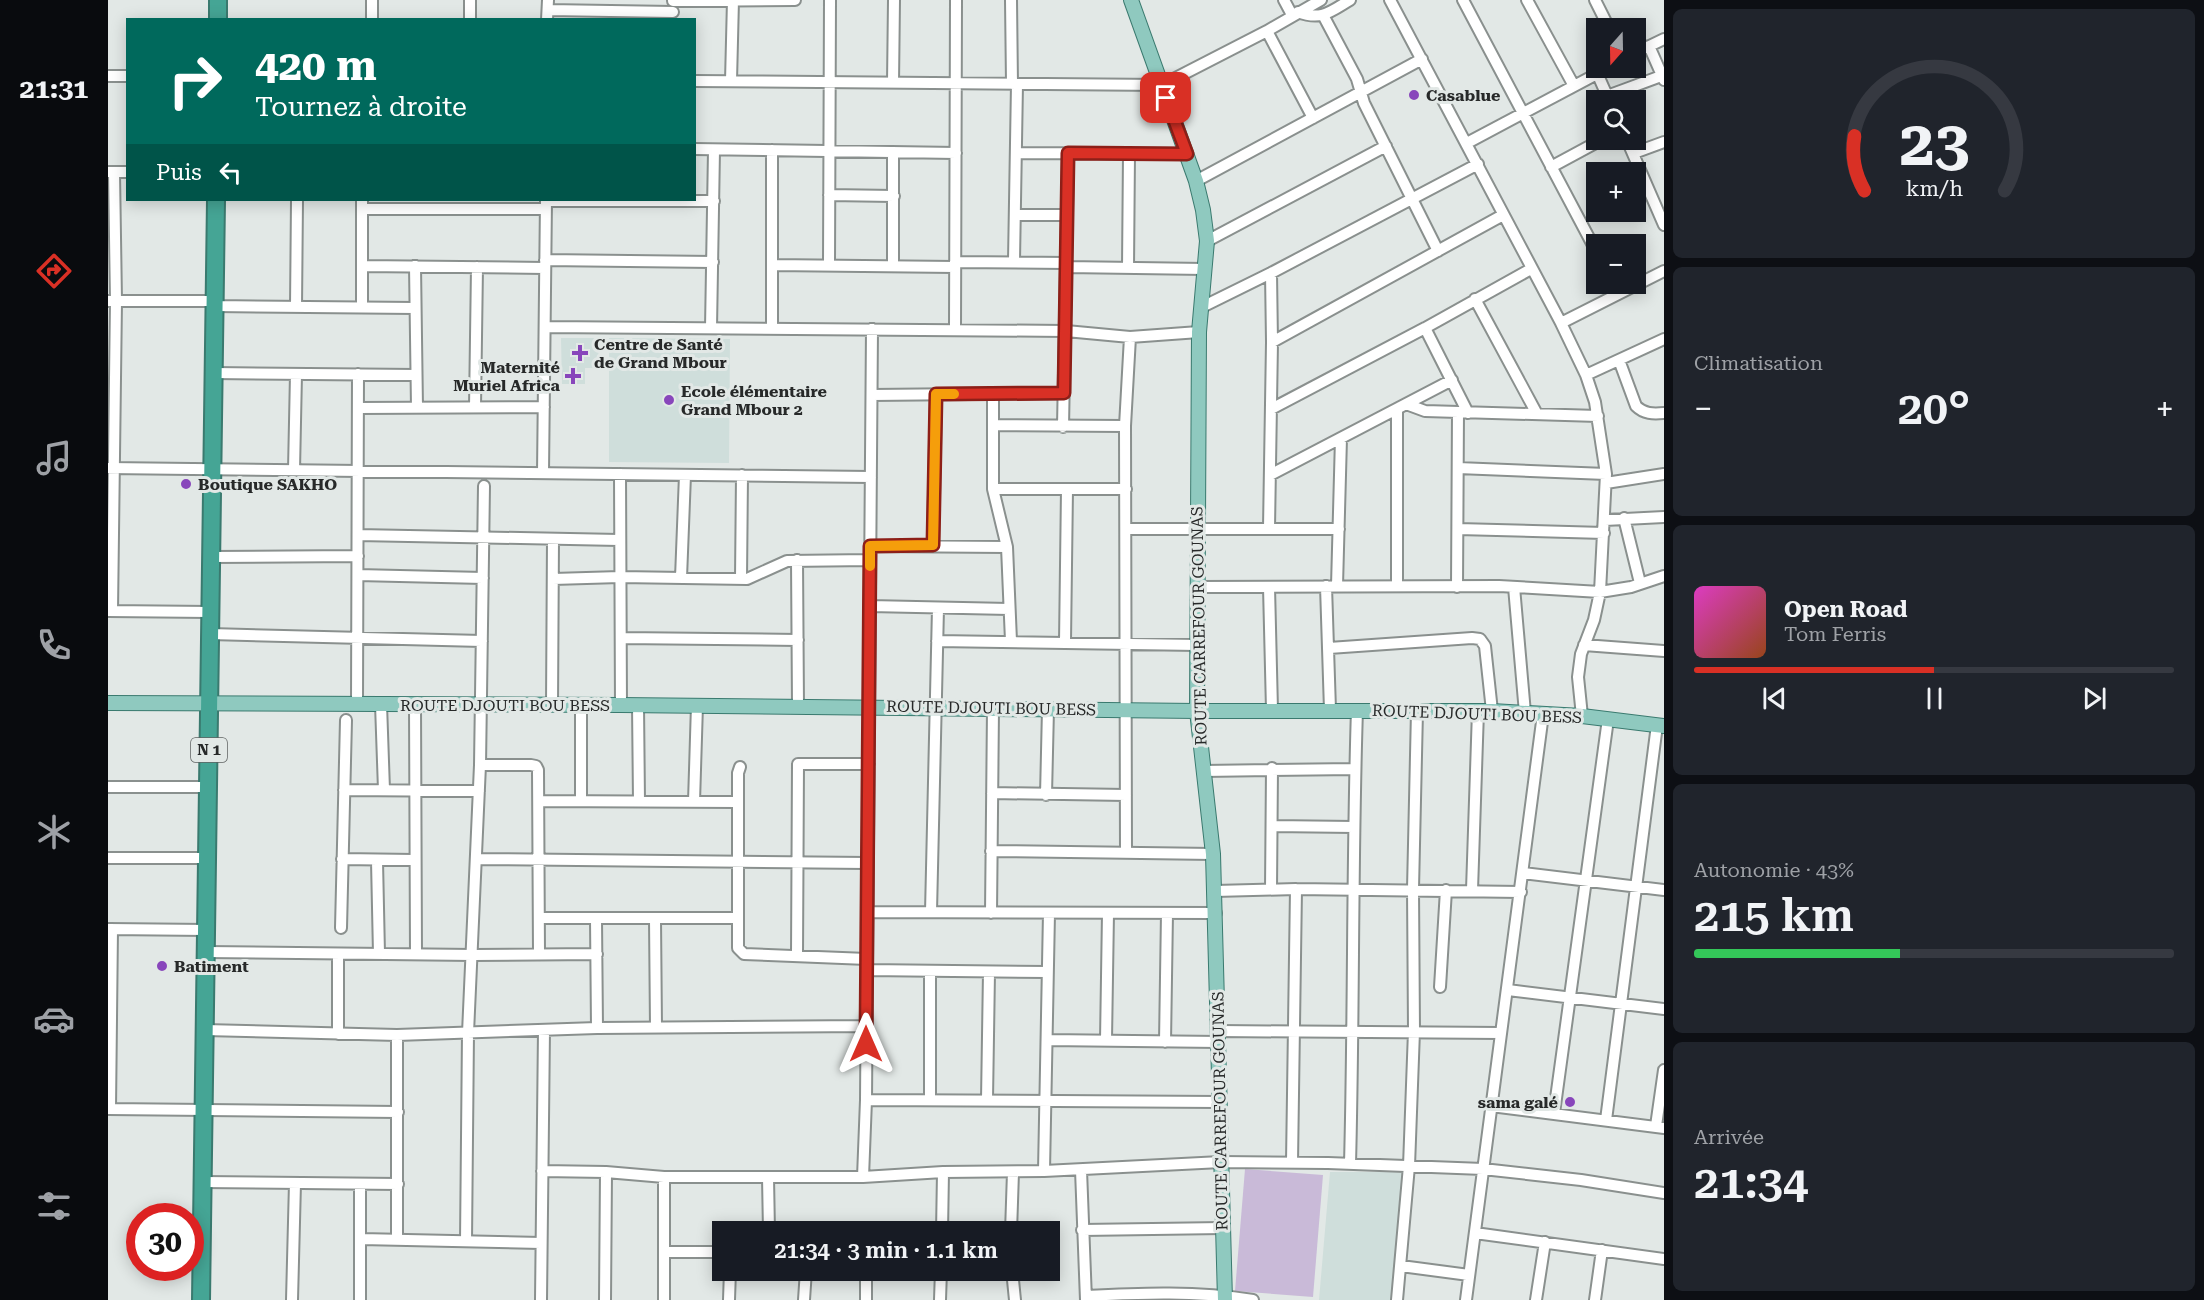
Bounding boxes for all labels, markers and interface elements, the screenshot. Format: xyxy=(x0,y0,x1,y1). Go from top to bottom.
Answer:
north arrow xyxy=(1586,18,1646,78)
map controls xyxy=(1586,18,1646,294)
text: 420 m xyxy=(255,41,377,90)
icon: right xyxy=(156,42,234,120)
pin xyxy=(1140,72,1191,123)
text: 21:31 xyxy=(20,73,88,105)
icon: arrive xyxy=(1149,81,1182,114)
place label: Casablue xyxy=(1426,86,1500,105)
marker: Casablue xyxy=(1407,88,1421,102)
button: search xyxy=(1586,90,1646,150)
text: Tournez à droite xyxy=(255,91,467,123)
text: 23 xyxy=(1899,107,1969,180)
icon: left xyxy=(214,156,247,189)
text: Puis xyxy=(156,160,202,185)
button: + xyxy=(1586,162,1646,222)
text: km/h xyxy=(1905,176,1963,201)
button: − xyxy=(1586,234,1646,294)
icon: directions xyxy=(33,250,75,292)
place label: Centre de Santé de Grand Mbour xyxy=(594,335,727,372)
marker: Centre de Santé de Grand Mbour xyxy=(571,344,589,362)
text: Climatisation xyxy=(1694,351,1823,375)
place label: Maternité Muriel Africa xyxy=(453,358,561,395)
marker: Maternité Muriel Africa xyxy=(564,367,582,385)
place label: Ecole élémentaire Grand Mbour 2 xyxy=(681,382,827,419)
text: 20° xyxy=(1898,382,1970,435)
text: − xyxy=(1694,389,1712,428)
text: + xyxy=(2156,389,2174,428)
marker: Ecole élémentaire Grand Mbour 2 xyxy=(662,393,676,407)
icon: music xyxy=(33,437,75,479)
place label: Boutique SAKHO xyxy=(198,475,337,494)
marker: Boutique SAKHO xyxy=(179,477,193,491)
street label: ROUTE CARREFOUR GOUNAS xyxy=(1187,506,1211,746)
text: Open Road xyxy=(1784,597,1907,622)
text: Tom Ferris xyxy=(1784,622,1886,646)
icon: phone xyxy=(33,624,75,666)
icon: previous xyxy=(1758,682,1791,715)
icon: pause xyxy=(1918,682,1951,715)
icon: next xyxy=(2078,682,2111,715)
street label: ROUTE DJOUTI BOU BESS xyxy=(400,696,610,715)
street label: ROUTE DJOUTI BOU BESS xyxy=(886,697,1096,719)
street label: ROUTE DJOUTI BOU BESS xyxy=(1372,701,1582,727)
road number: N 1 xyxy=(191,738,227,762)
icon: climate xyxy=(33,811,75,853)
text: Autonomie · 43% xyxy=(1694,858,1854,882)
text: 215 km xyxy=(1694,889,1854,942)
place label: Batiment xyxy=(174,957,249,976)
marker: Batiment xyxy=(155,959,169,973)
street label: ROUTE CARREFOUR GOUNAS xyxy=(1208,991,1232,1231)
icon: car xyxy=(33,998,75,1040)
position arrow xyxy=(834,1012,898,1076)
place label: sama galé xyxy=(1478,1093,1558,1112)
marker: sama galé xyxy=(1563,1095,1577,1109)
text: Arrivée xyxy=(1694,1125,1764,1149)
text: 21:34 xyxy=(1694,1156,1808,1209)
icon: filters xyxy=(33,1185,75,1227)
speed limit sign: 30 xyxy=(126,1203,204,1281)
text: 21:34 · 3 min · 1.1 km xyxy=(774,1238,998,1263)

